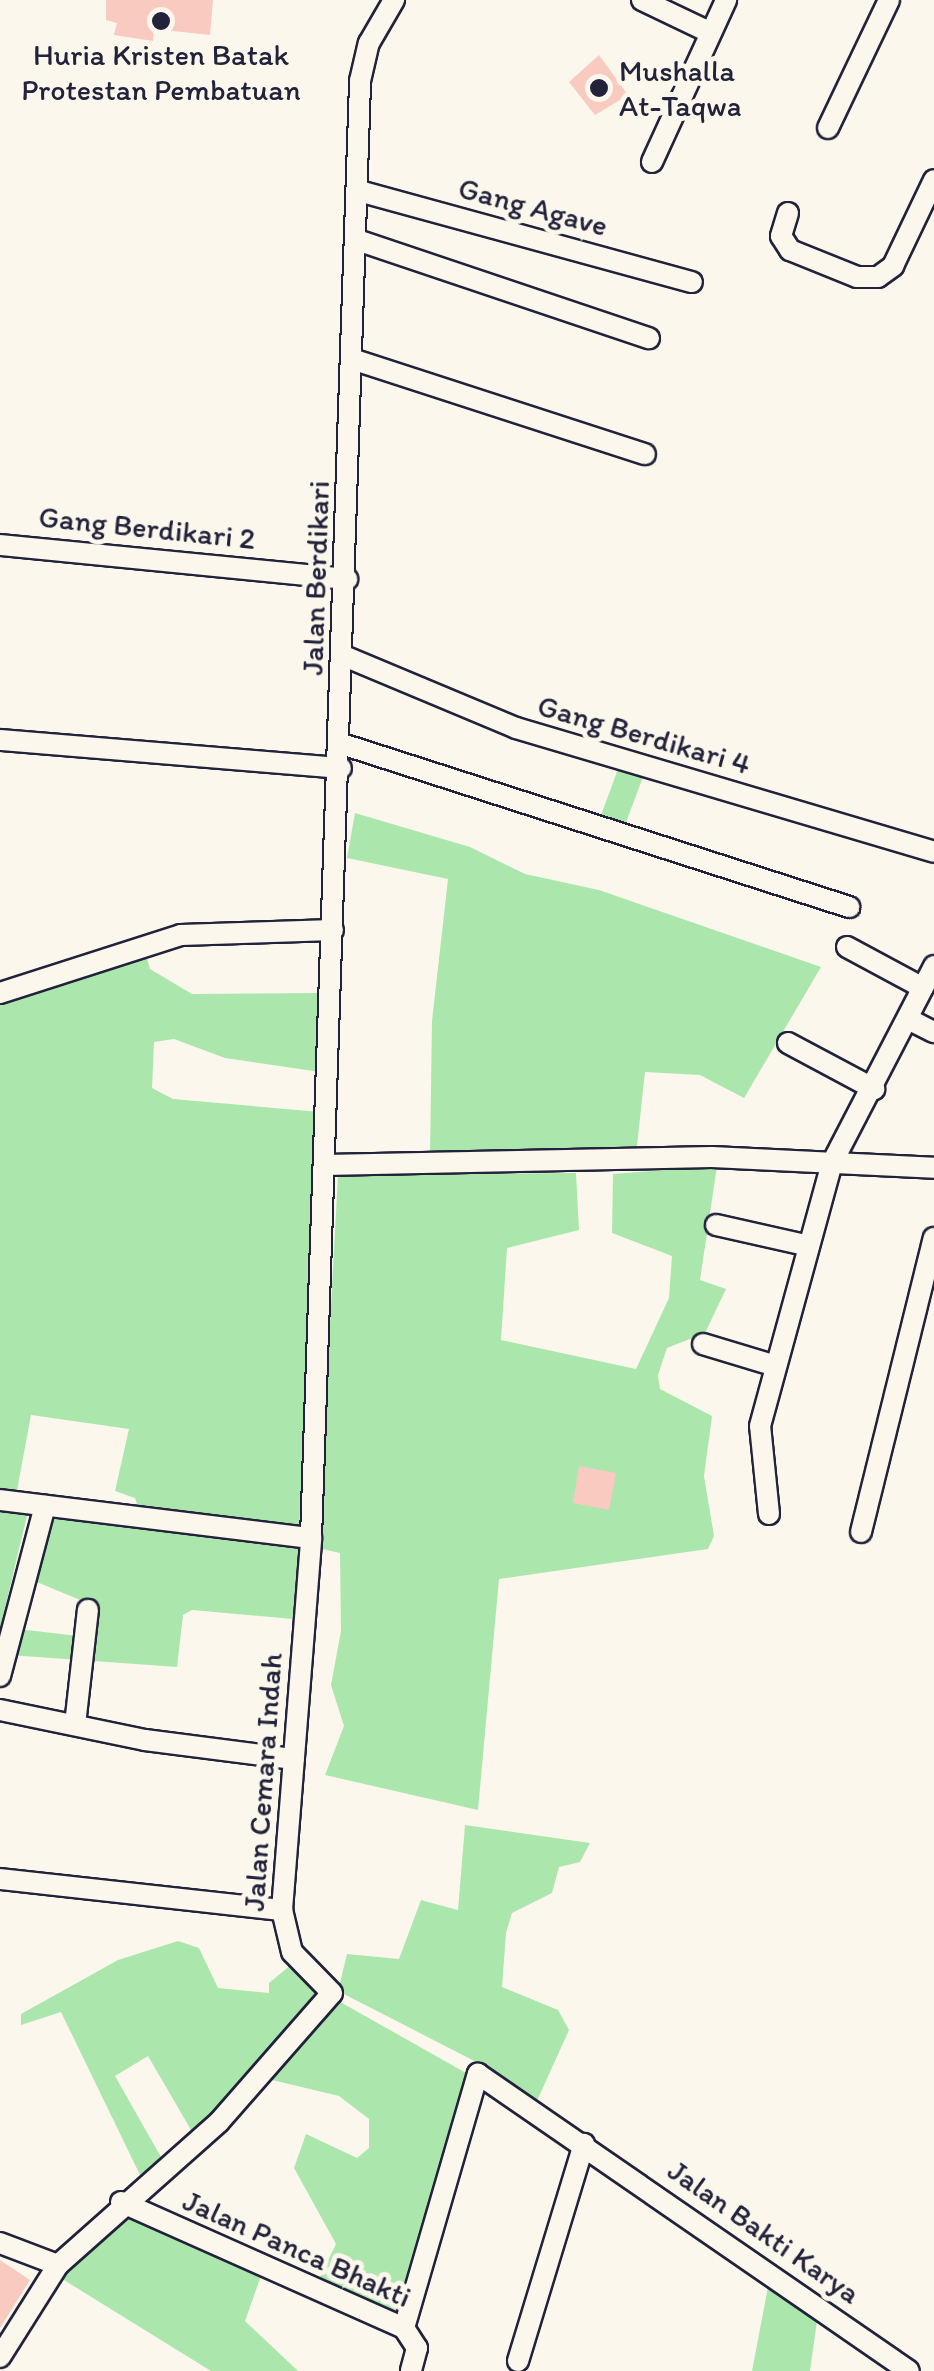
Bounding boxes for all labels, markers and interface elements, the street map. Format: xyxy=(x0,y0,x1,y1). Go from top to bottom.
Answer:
marker: Huria Kristen Batak Protestan Pembatuan xyxy=(150,10,172,32)
place label: Huria Kristen Batak Protestan Pembatuan xyxy=(21,37,301,108)
place label: Mushalla At-Taqwa xyxy=(619,53,742,124)
marker: Mushalla At-Taqwa xyxy=(588,77,610,99)
street label: Gang Agave xyxy=(454,170,612,244)
street label: Jalan Berdikari xyxy=(295,480,337,676)
street label: Gang Berdikari 2 xyxy=(37,499,257,557)
street label: Gang Berdikari 4 xyxy=(533,687,755,783)
street label: Jalan Cemara Indah xyxy=(236,1652,290,1912)
street label: Jalan Bakti Karya xyxy=(661,2152,867,2312)
street label: Jalan Panca Bhakti xyxy=(178,2183,416,2315)

